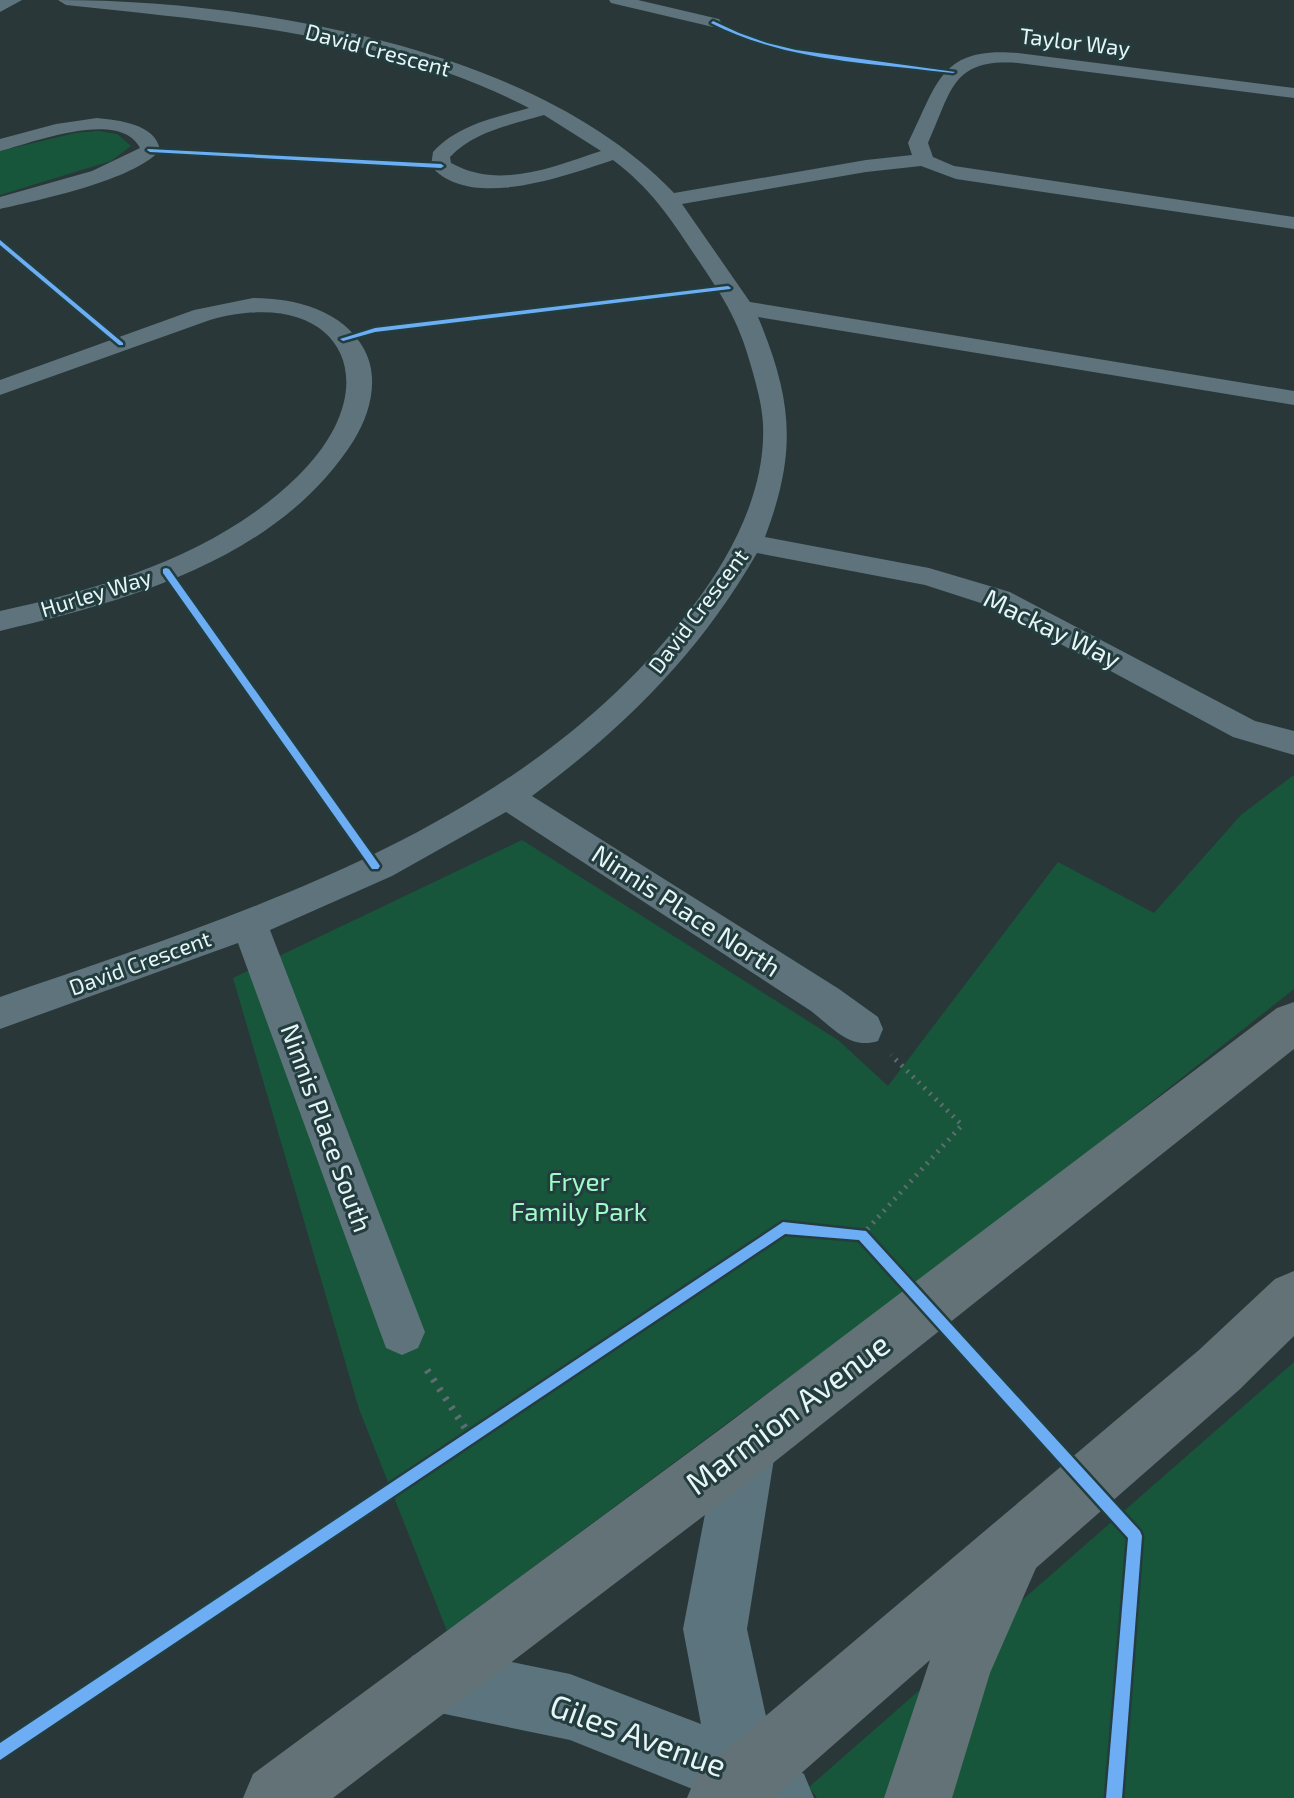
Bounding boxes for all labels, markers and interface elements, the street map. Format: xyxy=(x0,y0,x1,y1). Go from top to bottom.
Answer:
street label: David Crescent xyxy=(303,17,454,81)
street label: Taylor Way xyxy=(1019,21,1132,61)
street label: David Crescent xyxy=(642,543,752,678)
street label: Hurley Way xyxy=(37,563,155,621)
street label: Mackay Way xyxy=(979,581,1126,674)
street label: Ninnis Place North xyxy=(587,837,787,982)
street label: David Crescent xyxy=(65,924,214,1000)
street label: Ninnis Place South xyxy=(275,1019,379,1236)
park label: Fryer Family Park xyxy=(511,1165,647,1226)
street label: Marmion Avenue xyxy=(678,1324,896,1501)
street label: Giles Avenue xyxy=(545,1685,732,1784)

